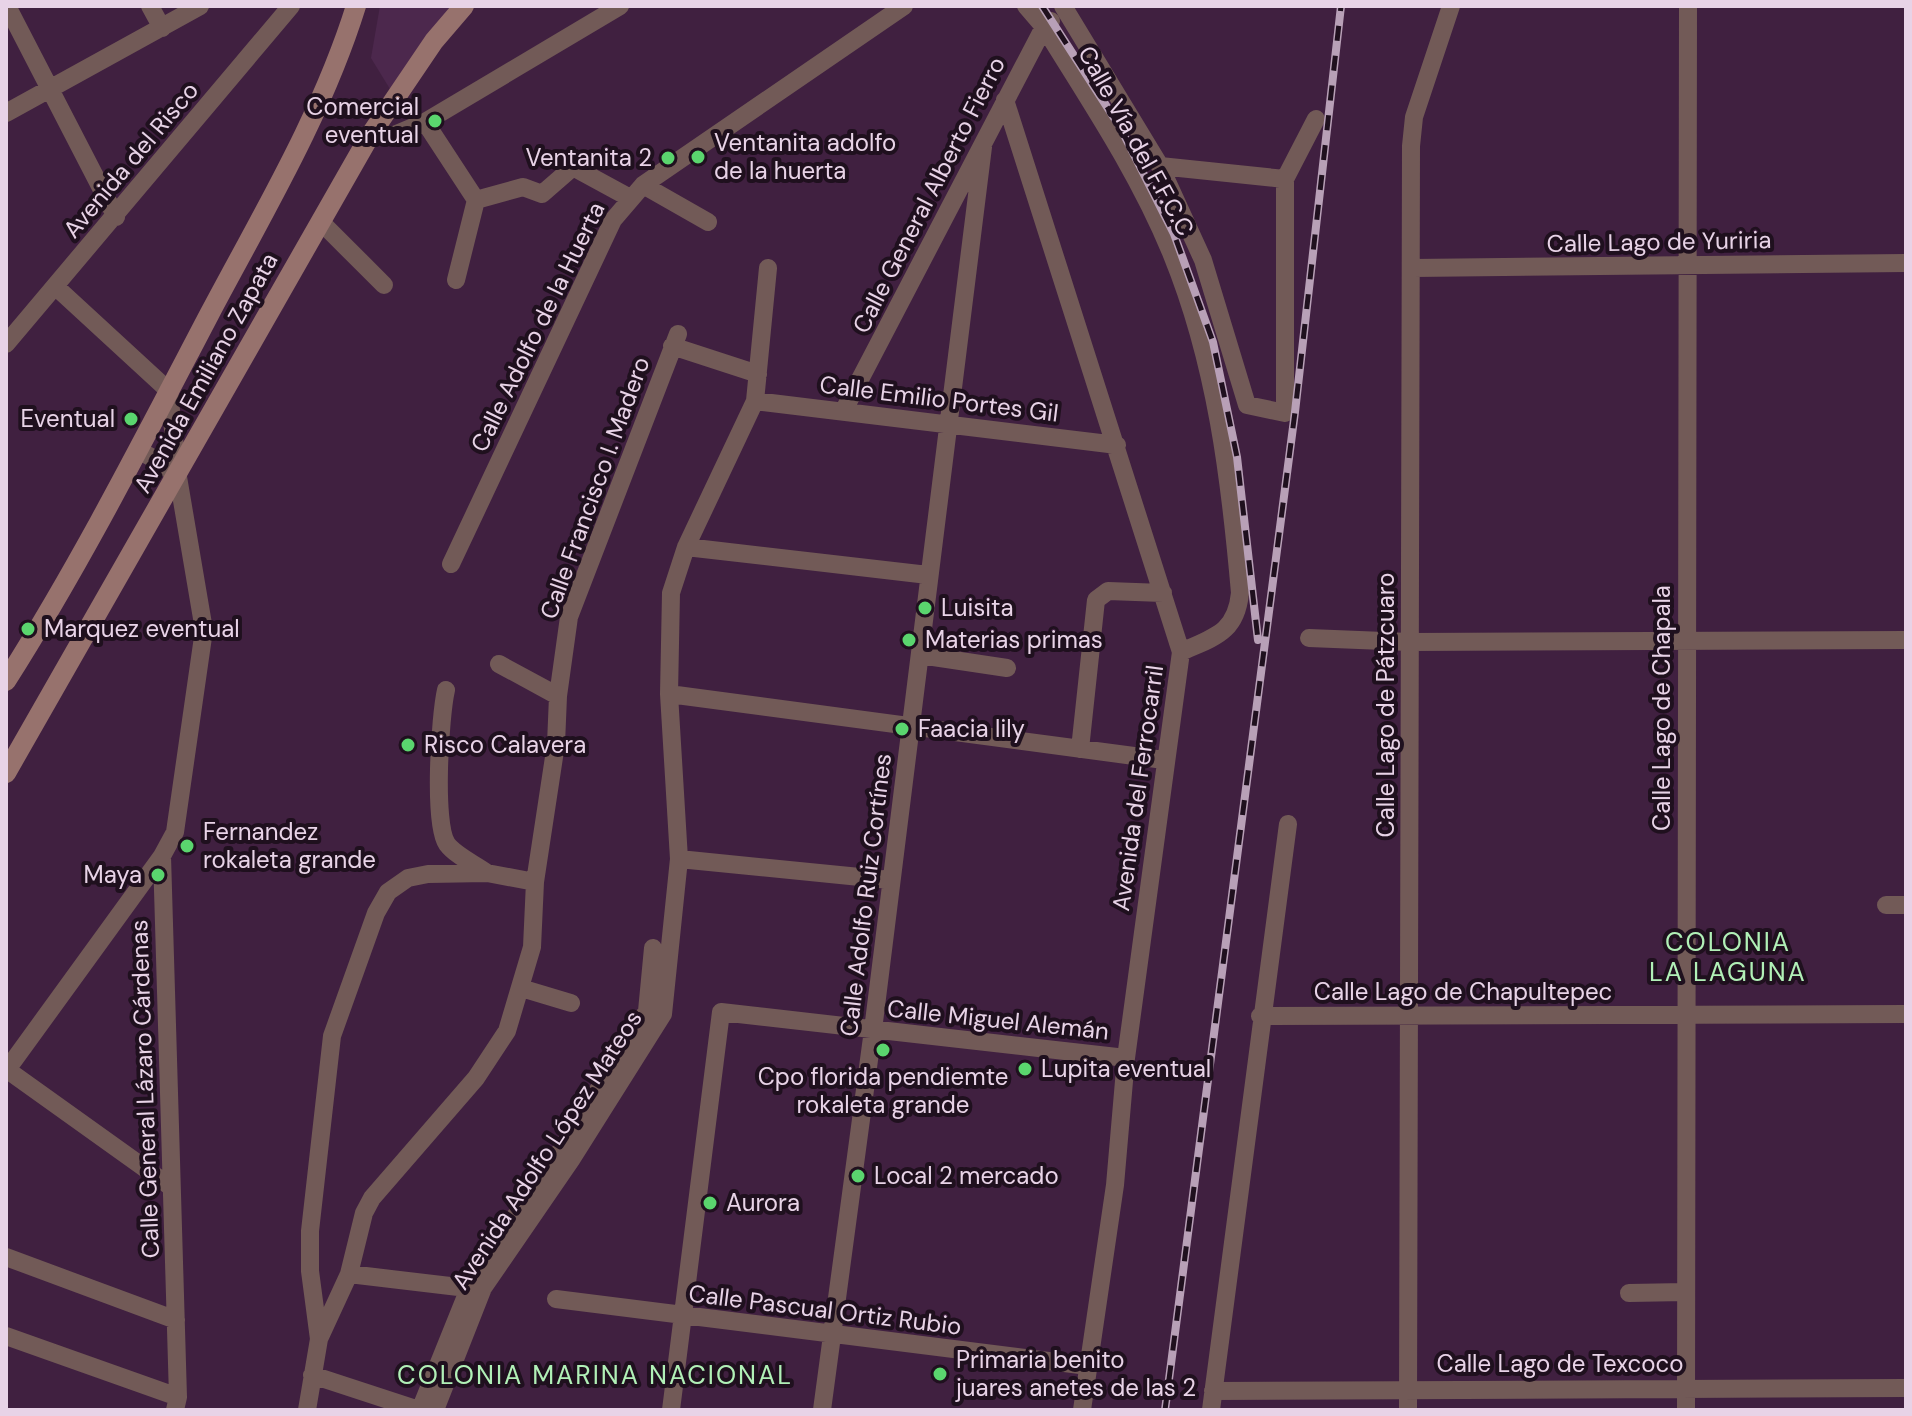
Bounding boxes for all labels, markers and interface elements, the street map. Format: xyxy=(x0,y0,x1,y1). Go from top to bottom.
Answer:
street label: Calle Vía del F.F.C.C xyxy=(1071,40,1201,241)
street label: Calle General Alberto Fierro xyxy=(845,51,1012,338)
street label: Avenida del Risco xyxy=(56,75,205,244)
place label: Comercial eventual xyxy=(306,91,419,150)
marker: Comercial eventual xyxy=(426,112,444,130)
place label: Ventanita adolfo de la huerta xyxy=(714,127,896,186)
place label: Ventanita 2 xyxy=(525,142,652,173)
marker: Ventanita adolfo de la huerta xyxy=(689,148,707,166)
marker: Ventanita 2 xyxy=(659,149,677,167)
street label: Calle Adolfo de la Huerta xyxy=(464,197,612,457)
street label: Calle Lago de Yuriria xyxy=(1546,224,1772,259)
street label: Avenida Emiliano Zapata xyxy=(127,247,285,498)
street label: Calle Francisco I. Madero xyxy=(533,352,656,623)
street label: Calle Emilio Portes Gil xyxy=(818,368,1060,429)
place label: Eventual xyxy=(20,403,115,434)
marker: Eventual xyxy=(122,410,140,428)
street label: Calle Lago de Pátzcuaro xyxy=(1370,573,1401,837)
street label: Calle Lago de Chapala xyxy=(1646,585,1677,831)
place label: Luisita xyxy=(941,592,1013,623)
marker: Luisita xyxy=(916,599,934,617)
place label: Marquez eventual xyxy=(44,613,240,644)
marker: Marquez eventual xyxy=(19,620,37,638)
place label: Materias primas xyxy=(925,624,1103,655)
marker: Materias primas xyxy=(900,631,918,649)
street label: Avenida del Ferrocarril xyxy=(1105,663,1170,913)
place label: Faacia lily xyxy=(918,713,1025,744)
marker: Faacia lily xyxy=(893,720,911,738)
place label: Risco Calavera xyxy=(424,729,586,760)
marker: Risco Calavera xyxy=(399,736,417,754)
street label: Calle Adolfo Ruiz Cortínes xyxy=(833,752,898,1038)
place label: Fernandez rokaleta grande xyxy=(203,816,376,875)
marker: Fernandez rokaleta grande xyxy=(178,837,196,855)
place label: Maya xyxy=(83,859,142,890)
marker: Maya xyxy=(149,866,167,884)
street label: Calle General Lázaro Cárdenas xyxy=(123,919,166,1259)
district label: COLONIA LA LAGUNA xyxy=(1649,925,1807,989)
street label: Calle Lago de Chapultepec xyxy=(1314,976,1612,1007)
street label: Calle Miguel Alemán xyxy=(886,992,1110,1047)
street label: Avenida Adolfo López Mateos xyxy=(445,1004,649,1295)
marker: Cpo florida pendiemte rokaleta grande xyxy=(874,1041,892,1059)
place label: Lupita eventual xyxy=(1041,1053,1211,1084)
marker: Lupita eventual xyxy=(1016,1060,1034,1078)
place label: Cpo florida pendiemte rokaleta grande xyxy=(758,1061,1008,1120)
place label: Local 2 mercado xyxy=(874,1160,1059,1191)
marker: Local 2 mercado xyxy=(849,1167,867,1185)
place label: Aurora xyxy=(726,1187,800,1218)
marker: Aurora xyxy=(701,1194,719,1212)
street label: Calle Pascual Ortiz Rubio xyxy=(687,1277,963,1342)
place label: Primaria benito juares anetes de las 2 xyxy=(955,1344,1196,1403)
street label: Calle Lago de Texcoco xyxy=(1437,1348,1683,1379)
district label: COLONIA MARINA NACIONAL xyxy=(397,1358,793,1392)
marker: Primaria benito juares anetes de las 2 xyxy=(931,1365,949,1383)

